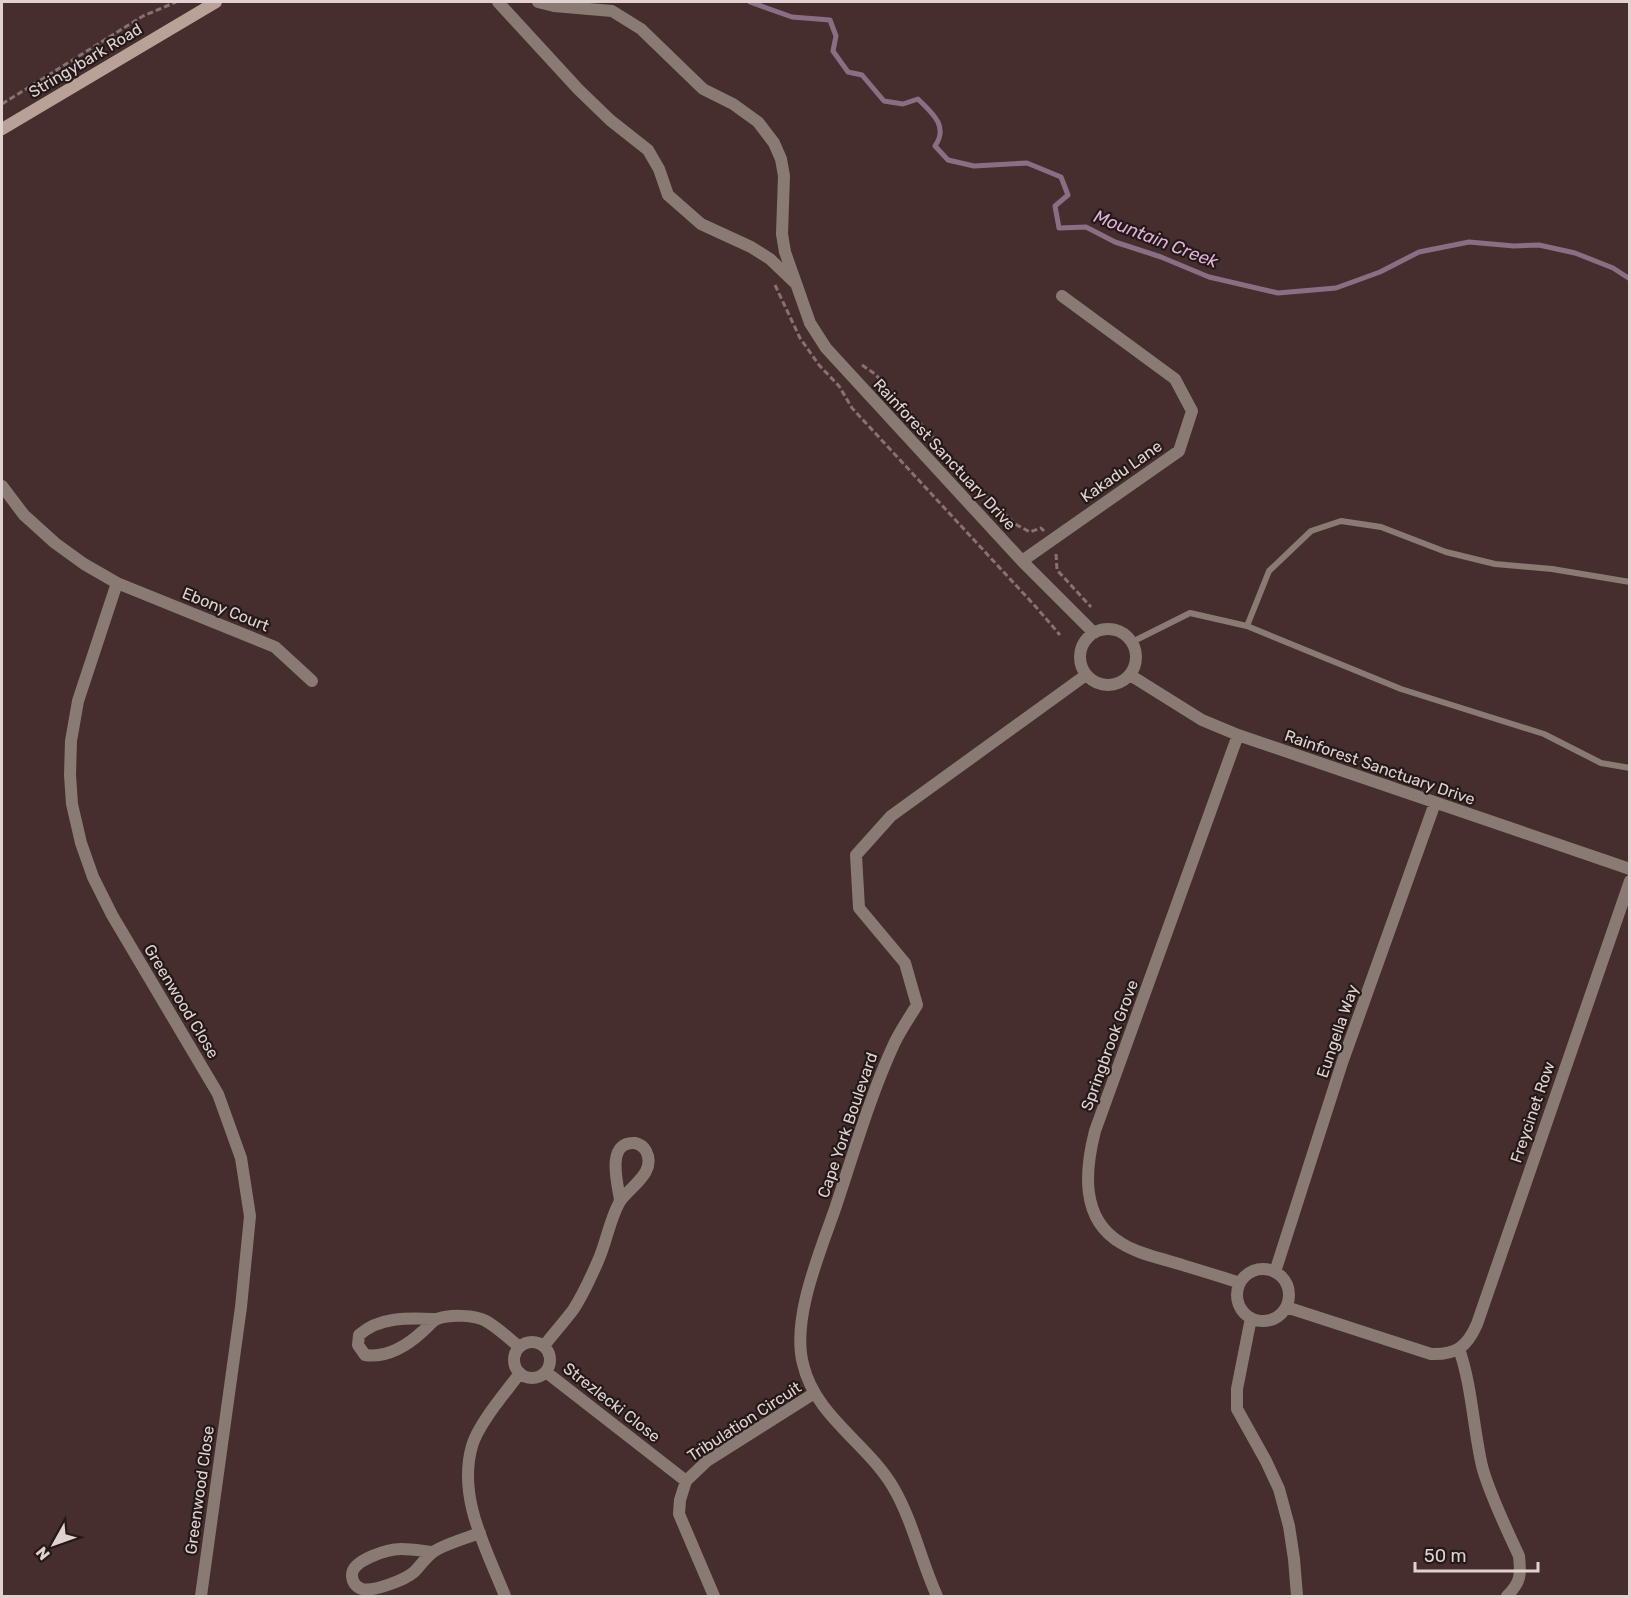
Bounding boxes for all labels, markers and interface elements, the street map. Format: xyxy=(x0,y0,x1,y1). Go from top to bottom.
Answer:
street label: Stringybark Road xyxy=(25,19,145,102)
water label: Mountain Creek xyxy=(1091,205,1222,273)
street label: Rainforest Sanctuary Drive xyxy=(869,375,1020,534)
street label: Kakadu Lane xyxy=(1077,436,1166,506)
street label: Ebony Court xyxy=(180,583,272,636)
street label: Rainforest Sanctuary Drive xyxy=(1282,726,1478,809)
street label: Greenwood Close xyxy=(140,941,223,1062)
street label: Springbrook Grove xyxy=(1077,977,1142,1113)
street label: Eungella Way xyxy=(1313,982,1362,1080)
street label: Cape York Boulevard xyxy=(814,1050,881,1200)
street label: Freycinet Row xyxy=(1506,1059,1559,1165)
street label: Strezlecki Close xyxy=(559,1359,664,1446)
street label: Tribulation Circuit xyxy=(684,1378,805,1465)
street label: Greenwood Close xyxy=(181,1425,218,1556)
north arrow xyxy=(24,1514,84,1574)
scale bar xyxy=(1415,1535,1538,1573)
text: N xyxy=(32,1543,54,1564)
text: 50 m xyxy=(1424,1545,1467,1567)

